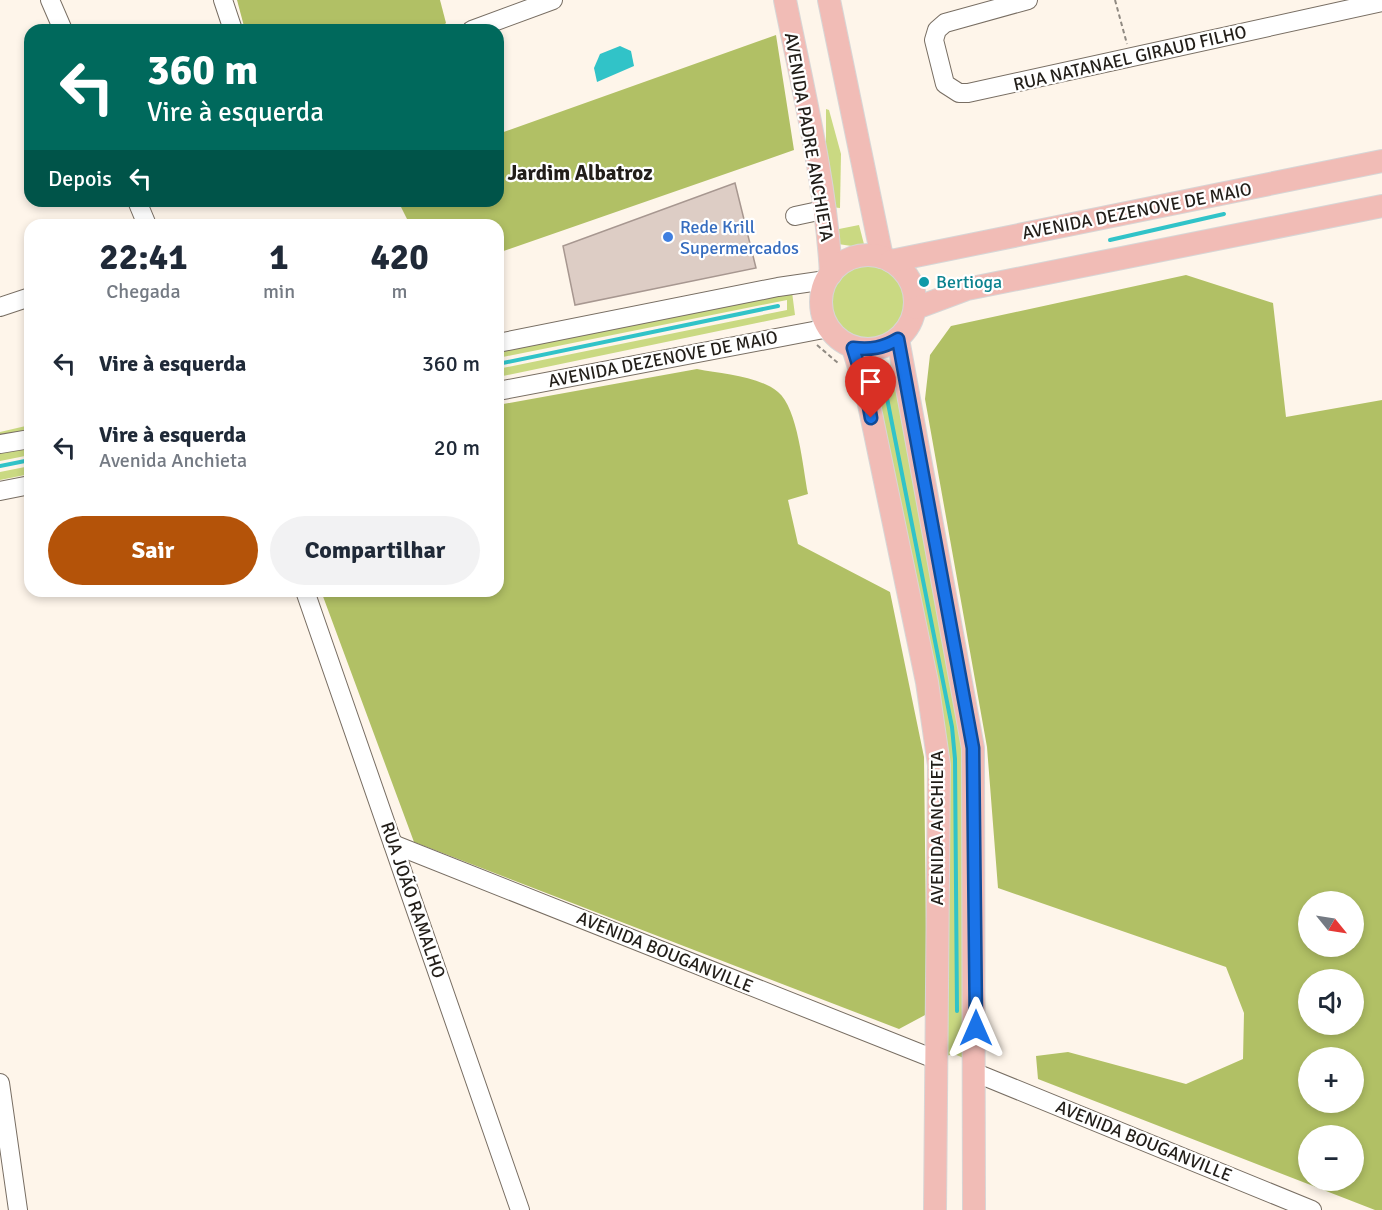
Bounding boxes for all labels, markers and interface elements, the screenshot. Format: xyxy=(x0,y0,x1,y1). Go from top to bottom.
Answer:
street label: RUA NATANAEL GIRAUD FILHO xyxy=(1011,20,1249,96)
street label: AVENIDA PADRE ANCHIETA xyxy=(780,31,838,243)
text: 360 m xyxy=(147,45,258,96)
icon: left xyxy=(48,48,126,126)
text: Vire à esquerda xyxy=(147,96,324,129)
district label: Jardim Albatroz xyxy=(507,160,653,186)
icon: left xyxy=(124,162,157,195)
text: Depois xyxy=(48,165,112,192)
street label: AVENIDA DEZENOVE DE MAIO xyxy=(1020,178,1254,244)
place label: Rede Krill Supermercados xyxy=(680,216,799,259)
marker: Rede Krill Supermercados xyxy=(661,230,675,244)
text: 22:41 xyxy=(99,235,188,280)
text: 1 xyxy=(269,235,289,280)
text: 420 xyxy=(370,235,429,280)
place label: Bertioga xyxy=(936,271,1002,293)
marker: Bertioga xyxy=(917,275,931,289)
text: Chegada xyxy=(106,279,181,304)
text: min xyxy=(263,279,295,304)
text: m xyxy=(392,279,408,304)
street label: AVENIDA DEZENOVE DE MAIO xyxy=(546,326,780,392)
icon: left xyxy=(48,347,81,380)
text: Vire à esquerda xyxy=(99,350,246,377)
text: 360 m xyxy=(422,350,480,377)
pin xyxy=(845,356,896,418)
icon: arrive xyxy=(854,365,887,398)
text: Vire à esquerda xyxy=(99,421,246,448)
icon: left xyxy=(48,431,81,464)
text: 20 m xyxy=(434,434,480,461)
text: Avenida Anchieta xyxy=(99,448,247,473)
button: Sair xyxy=(48,516,258,585)
button: Compartilhar xyxy=(270,516,480,585)
street label: AVENIDA ANCHIETA xyxy=(926,751,948,906)
street label: RUA JOÃO RAMALHO xyxy=(376,819,450,981)
north arrow xyxy=(1298,891,1364,957)
map controls xyxy=(1298,891,1364,1191)
street label: AVENIDA BOUGANVILLE xyxy=(574,907,756,997)
button: sound xyxy=(1298,969,1364,1035)
position arrow xyxy=(944,996,1008,1060)
button: + xyxy=(1298,1047,1364,1113)
street label: AVENIDA BOUGANVILLE xyxy=(1053,1096,1235,1186)
button: − xyxy=(1298,1125,1364,1191)

